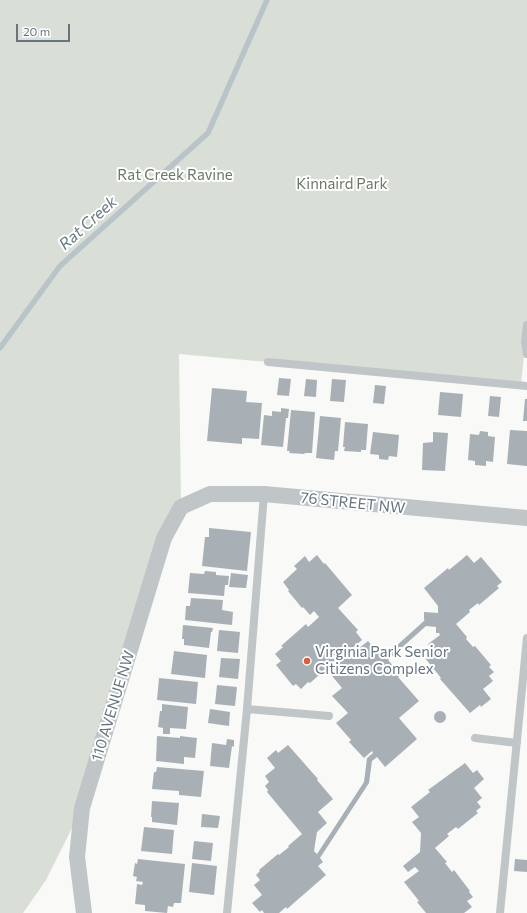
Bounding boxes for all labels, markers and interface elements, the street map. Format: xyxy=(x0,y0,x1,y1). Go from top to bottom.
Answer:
scale bar xyxy=(18,16,72,42)
text: 20 m xyxy=(23,24,50,38)
park label: Rat Creek Ravine xyxy=(117,166,233,184)
park label: Kinnaird Park xyxy=(296,175,388,193)
water label: Rat Creek xyxy=(55,192,121,254)
street label: 76 STREET NW xyxy=(300,489,406,517)
place label: Virginia Park Senior Citizens Complex xyxy=(315,643,449,678)
street label: 110 AVENUE NW xyxy=(88,649,138,763)
marker: Virginia Park Senior Citizens Complex xyxy=(302,656,312,666)

